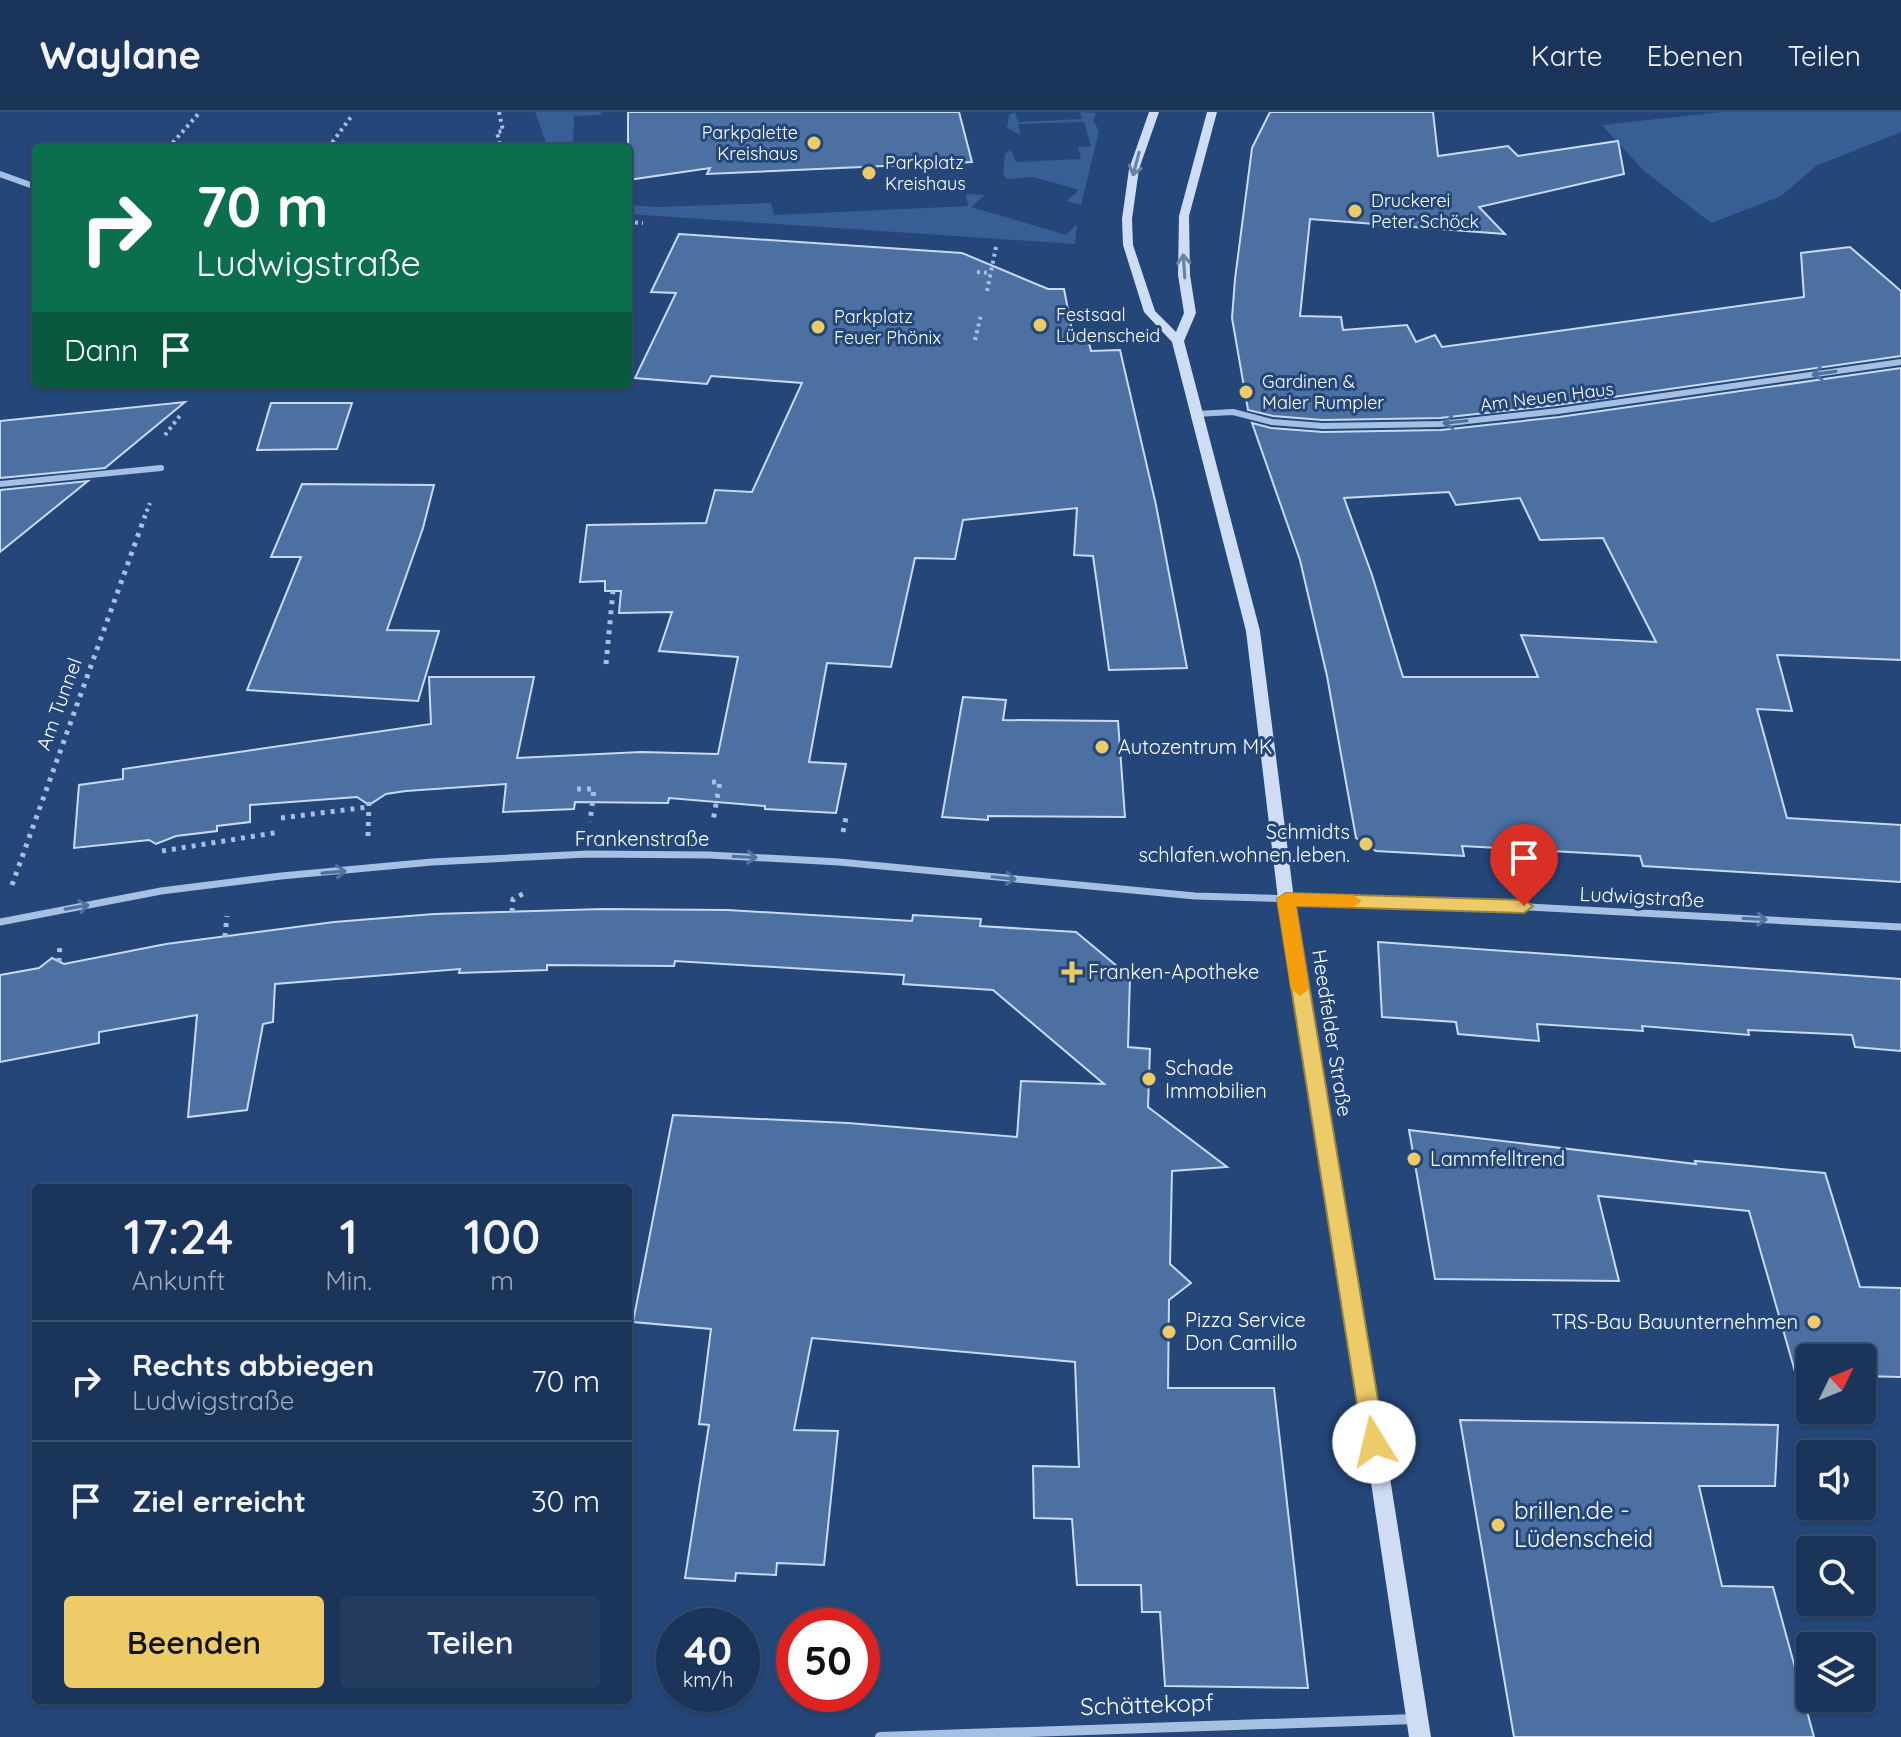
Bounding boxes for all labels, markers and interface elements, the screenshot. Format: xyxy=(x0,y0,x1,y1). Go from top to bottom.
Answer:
text: Waylane xyxy=(40,31,201,79)
text: Karte xyxy=(1531,38,1603,73)
text: Ebenen xyxy=(1647,38,1743,73)
text: Teilen xyxy=(1787,38,1861,73)
place label: Parkpalette Kreishaus xyxy=(702,121,798,165)
marker: Parkpalette Kreishaus xyxy=(805,134,823,152)
place label: Parkplatz Kreishaus xyxy=(885,151,966,195)
one-way arrow xyxy=(1128,151,1143,177)
marker: Parkplatz Kreishaus xyxy=(860,164,878,182)
text: 70 m xyxy=(196,171,328,241)
icon: right xyxy=(64,176,168,280)
place label: Druckerei Peter Schöck xyxy=(1371,189,1479,233)
marker: Druckerei Peter Schöck xyxy=(1346,202,1364,220)
text: Ludwigstraße xyxy=(196,240,421,285)
one-way arrow xyxy=(1176,253,1191,280)
place label: Festsaal Lüdenscheid xyxy=(1056,303,1160,347)
place label: Parkplatz Feuer Phönix xyxy=(834,305,941,349)
marker: Festsaal Lüdenscheid xyxy=(1031,316,1049,334)
marker: Parkplatz Feuer Phönix xyxy=(809,318,827,336)
icon: arrive xyxy=(154,328,198,372)
text: Dann xyxy=(64,331,138,369)
one-way arrow xyxy=(1812,366,1837,381)
place label: Gardinen & Maler Rumpler xyxy=(1262,370,1384,414)
street label: Am Neuen Haus xyxy=(1479,377,1615,416)
marker: Gardinen & Maler Rumpler xyxy=(1237,383,1255,401)
one-way arrow xyxy=(1442,415,1469,430)
street label: Am Tunnel xyxy=(30,654,87,754)
place label: Autozentrum MK xyxy=(1118,734,1273,759)
marker: Autozentrum MK xyxy=(1093,738,1111,756)
place label: Schmidts schlafen.wohnen.leben. xyxy=(1138,819,1350,867)
pin xyxy=(1490,824,1558,906)
street label: Frankenstraße xyxy=(575,826,709,851)
marker: Schmidts schlafen.wohnen.leben. xyxy=(1357,835,1375,853)
icon: arrive xyxy=(1502,836,1546,880)
one-way arrow xyxy=(731,849,758,864)
one-way arrow xyxy=(320,864,347,879)
one-way arrow xyxy=(990,871,1017,886)
street label: Ludwigstraße xyxy=(1579,881,1705,912)
one-way arrow xyxy=(63,898,89,913)
one-way arrow xyxy=(1742,912,1768,927)
street label: Heedfelder Straße xyxy=(1307,948,1358,1118)
place label: Franken-Apotheke xyxy=(1088,959,1259,984)
marker: Franken-Apotheke xyxy=(1063,963,1081,981)
place label: Schade Immobilien xyxy=(1165,1055,1267,1103)
marker: Schade Immobilien xyxy=(1140,1070,1158,1088)
place label: Lammfelltrend xyxy=(1430,1146,1565,1171)
marker: Lammfelltrend xyxy=(1405,1150,1423,1168)
text: 17:24 xyxy=(124,1206,234,1266)
text: 1 xyxy=(339,1206,358,1266)
text: 100 xyxy=(464,1206,540,1266)
text: Ankunft xyxy=(132,1264,225,1297)
text: Min. xyxy=(325,1264,372,1297)
text: m xyxy=(490,1264,514,1297)
place label: Pizza Service Don Camillo xyxy=(1185,1307,1306,1355)
place label: TRS-Bau Bauunternehmen xyxy=(1551,1309,1798,1334)
marker: TRS-Bau Bauunternehmen xyxy=(1805,1313,1823,1331)
marker: Pizza Service Don Camillo xyxy=(1160,1323,1178,1341)
north arrow xyxy=(1796,1344,1876,1424)
map controls xyxy=(1796,1344,1876,1712)
text: Rechts abbiegen xyxy=(132,1346,374,1384)
icon: right xyxy=(64,1359,108,1403)
text: 70 m xyxy=(531,1362,600,1400)
text: Ludwigstraße xyxy=(132,1384,294,1417)
position arrow xyxy=(1332,1400,1416,1484)
button: sound xyxy=(1796,1440,1876,1520)
icon: arrive xyxy=(64,1479,108,1523)
text: Ziel erreicht xyxy=(132,1482,306,1520)
text: 30 m xyxy=(531,1482,600,1520)
place label: brillen.de - Lüdenscheid xyxy=(1514,1495,1653,1553)
marker: brillen.de - Lüdenscheid xyxy=(1489,1516,1507,1534)
button: search xyxy=(1796,1536,1876,1616)
button: Beenden xyxy=(64,1596,324,1688)
button: Teilen xyxy=(340,1596,600,1688)
speed limit sign: 50 xyxy=(776,1608,880,1712)
text: 40 xyxy=(684,1625,732,1675)
button: layers xyxy=(1796,1632,1876,1712)
text: km/h xyxy=(683,1667,733,1692)
street label: Schättekopf xyxy=(1080,1687,1215,1721)

